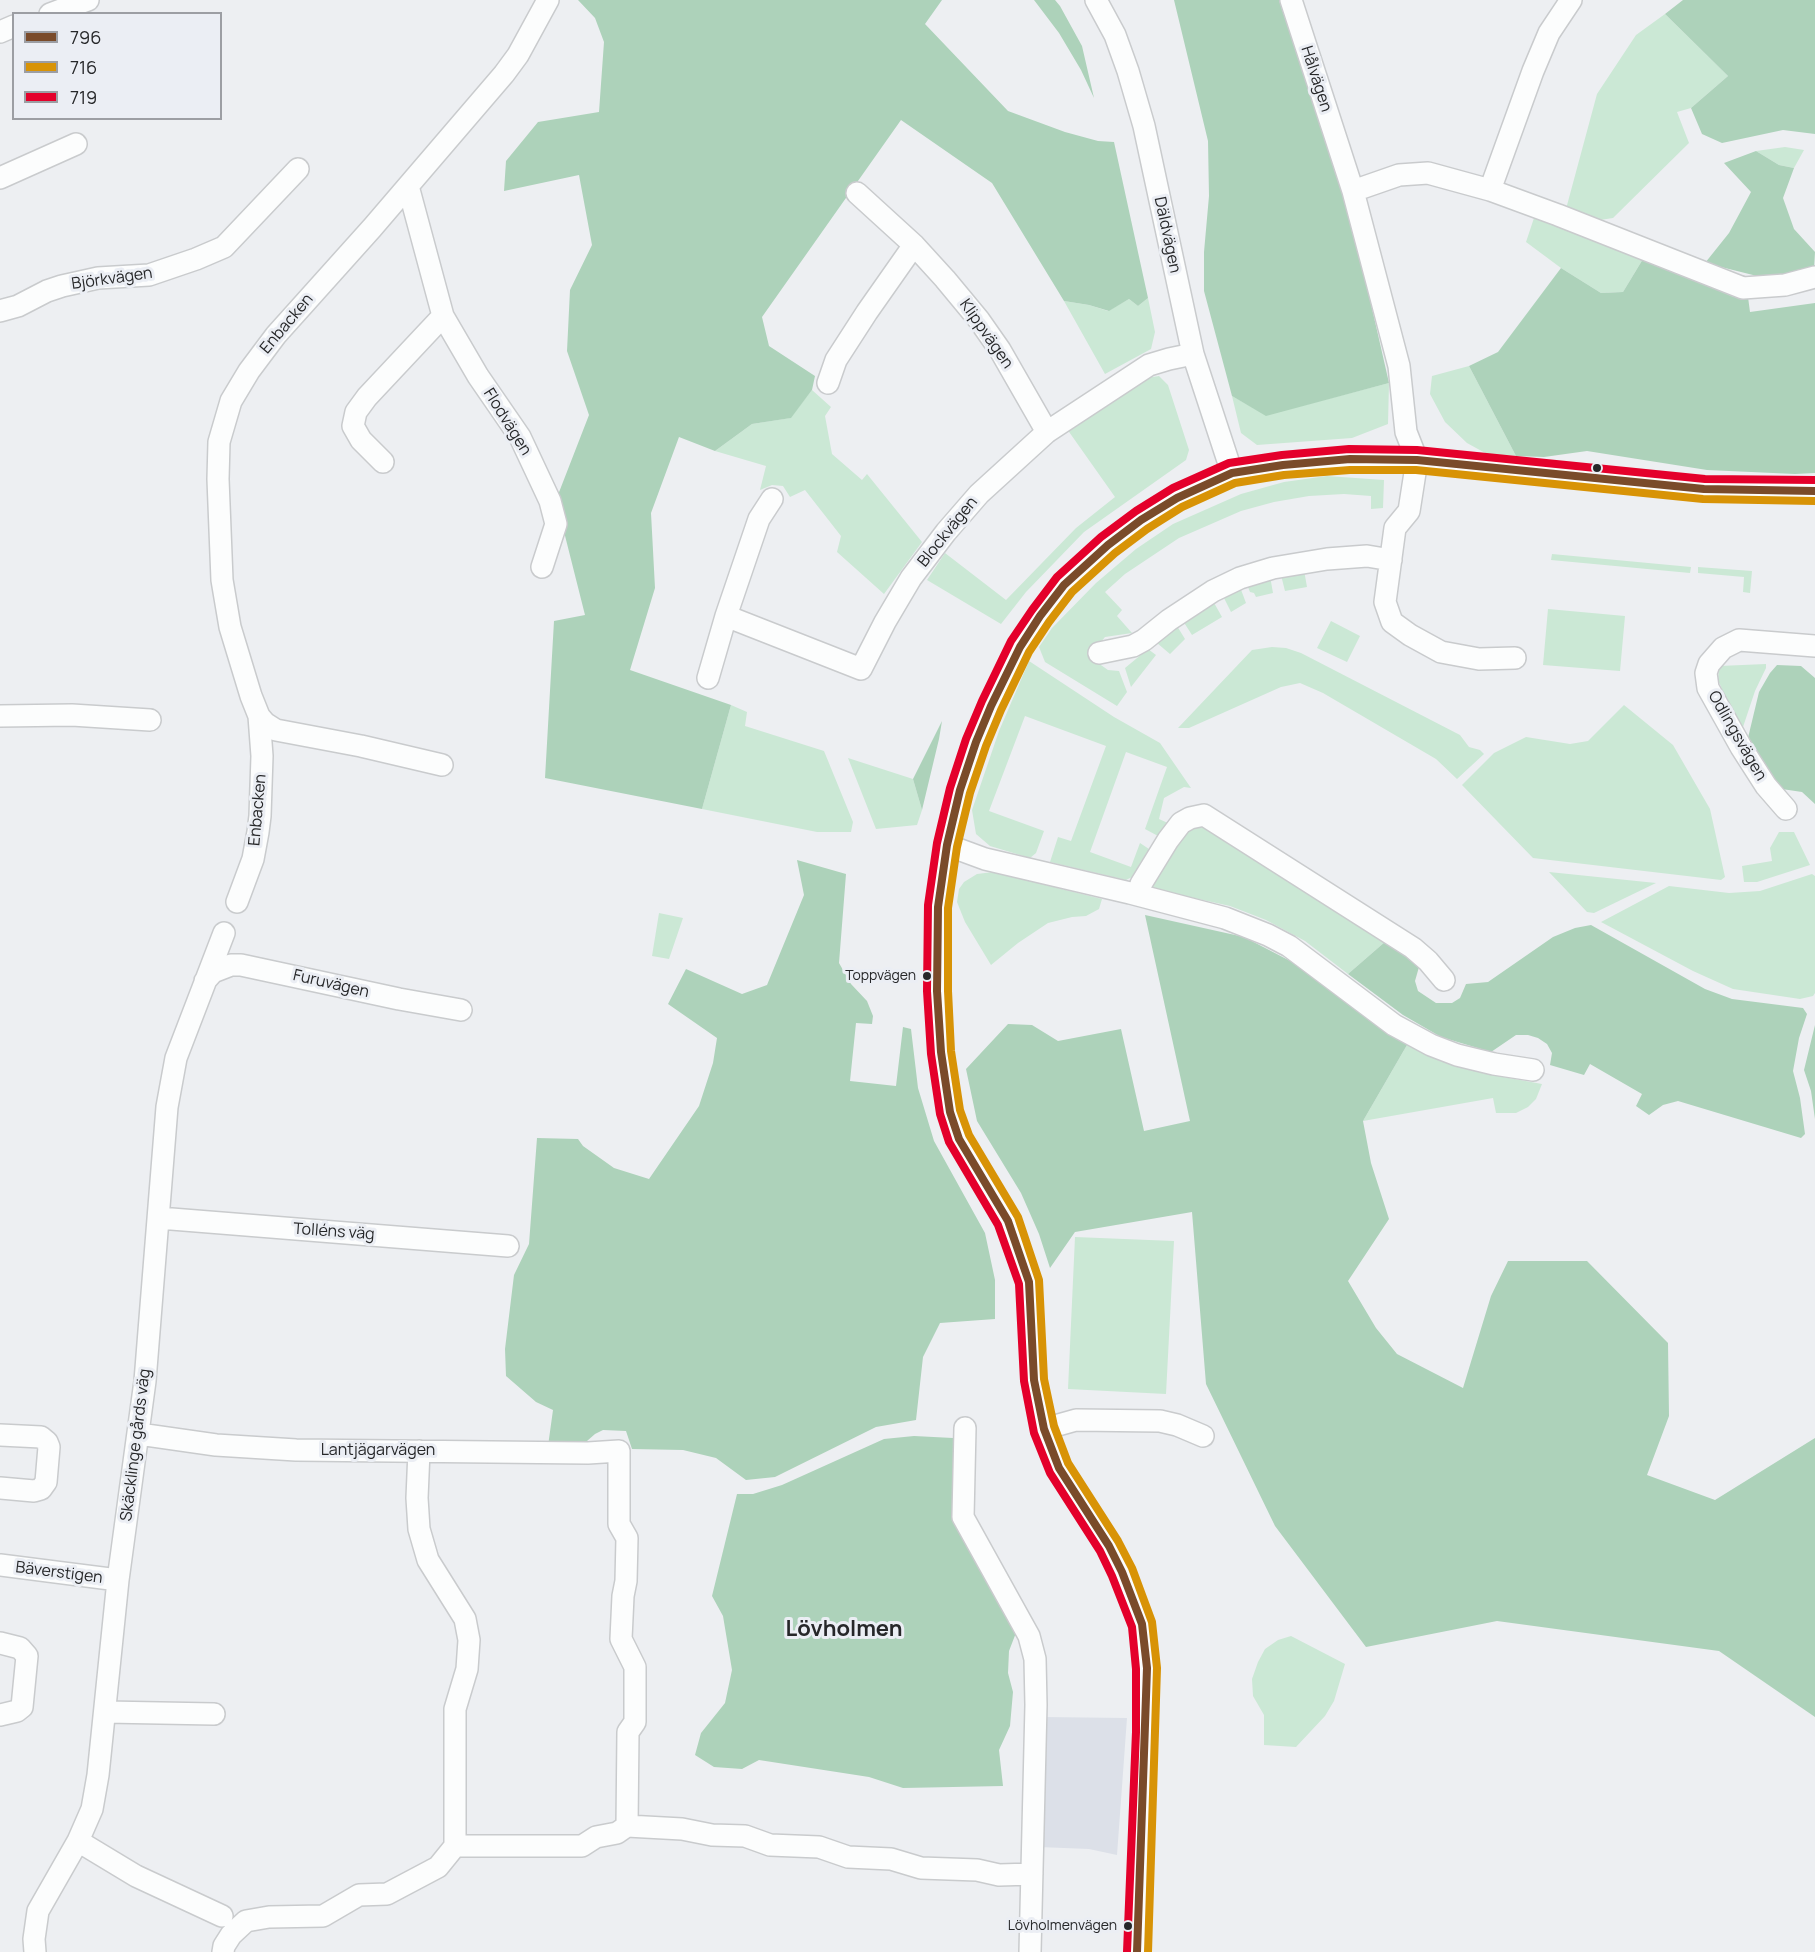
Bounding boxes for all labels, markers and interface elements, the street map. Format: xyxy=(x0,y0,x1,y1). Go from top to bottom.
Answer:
legend xyxy=(12,12,222,120)
text: 796 xyxy=(70,25,101,49)
street label: Hålvägen xyxy=(1296,44,1336,114)
text: 716 xyxy=(70,55,97,79)
text: 719 xyxy=(70,85,97,109)
street label: Däldvägen xyxy=(1150,195,1184,275)
street label: Björkvägen xyxy=(70,264,154,294)
street label: Enbacken xyxy=(256,290,318,358)
street label: Klippvägen xyxy=(955,296,1017,372)
street label: Flodvägen xyxy=(479,385,535,459)
unlabelled marker xyxy=(1591,462,1603,474)
street label: Blockvägen xyxy=(914,493,982,571)
street label: Odlingsvägen xyxy=(1704,688,1770,784)
street label: Enbacken xyxy=(245,773,271,847)
street label: Furuvägen xyxy=(291,966,371,1002)
place label: Toppvägen xyxy=(845,968,916,984)
marker: Toppvägen xyxy=(921,970,933,982)
street label: Tolléns väg xyxy=(293,1220,375,1244)
street label: Skäcklinge gårds väg xyxy=(117,1368,155,1522)
street label: Lantjägarvägen xyxy=(321,1441,435,1461)
street label: Bäverstigen xyxy=(14,1558,104,1588)
district label: Lövholmen xyxy=(786,1617,902,1643)
place label: Lövholmenvägen xyxy=(1008,1918,1117,1934)
marker: Lövholmenvägen xyxy=(1122,1920,1134,1932)

